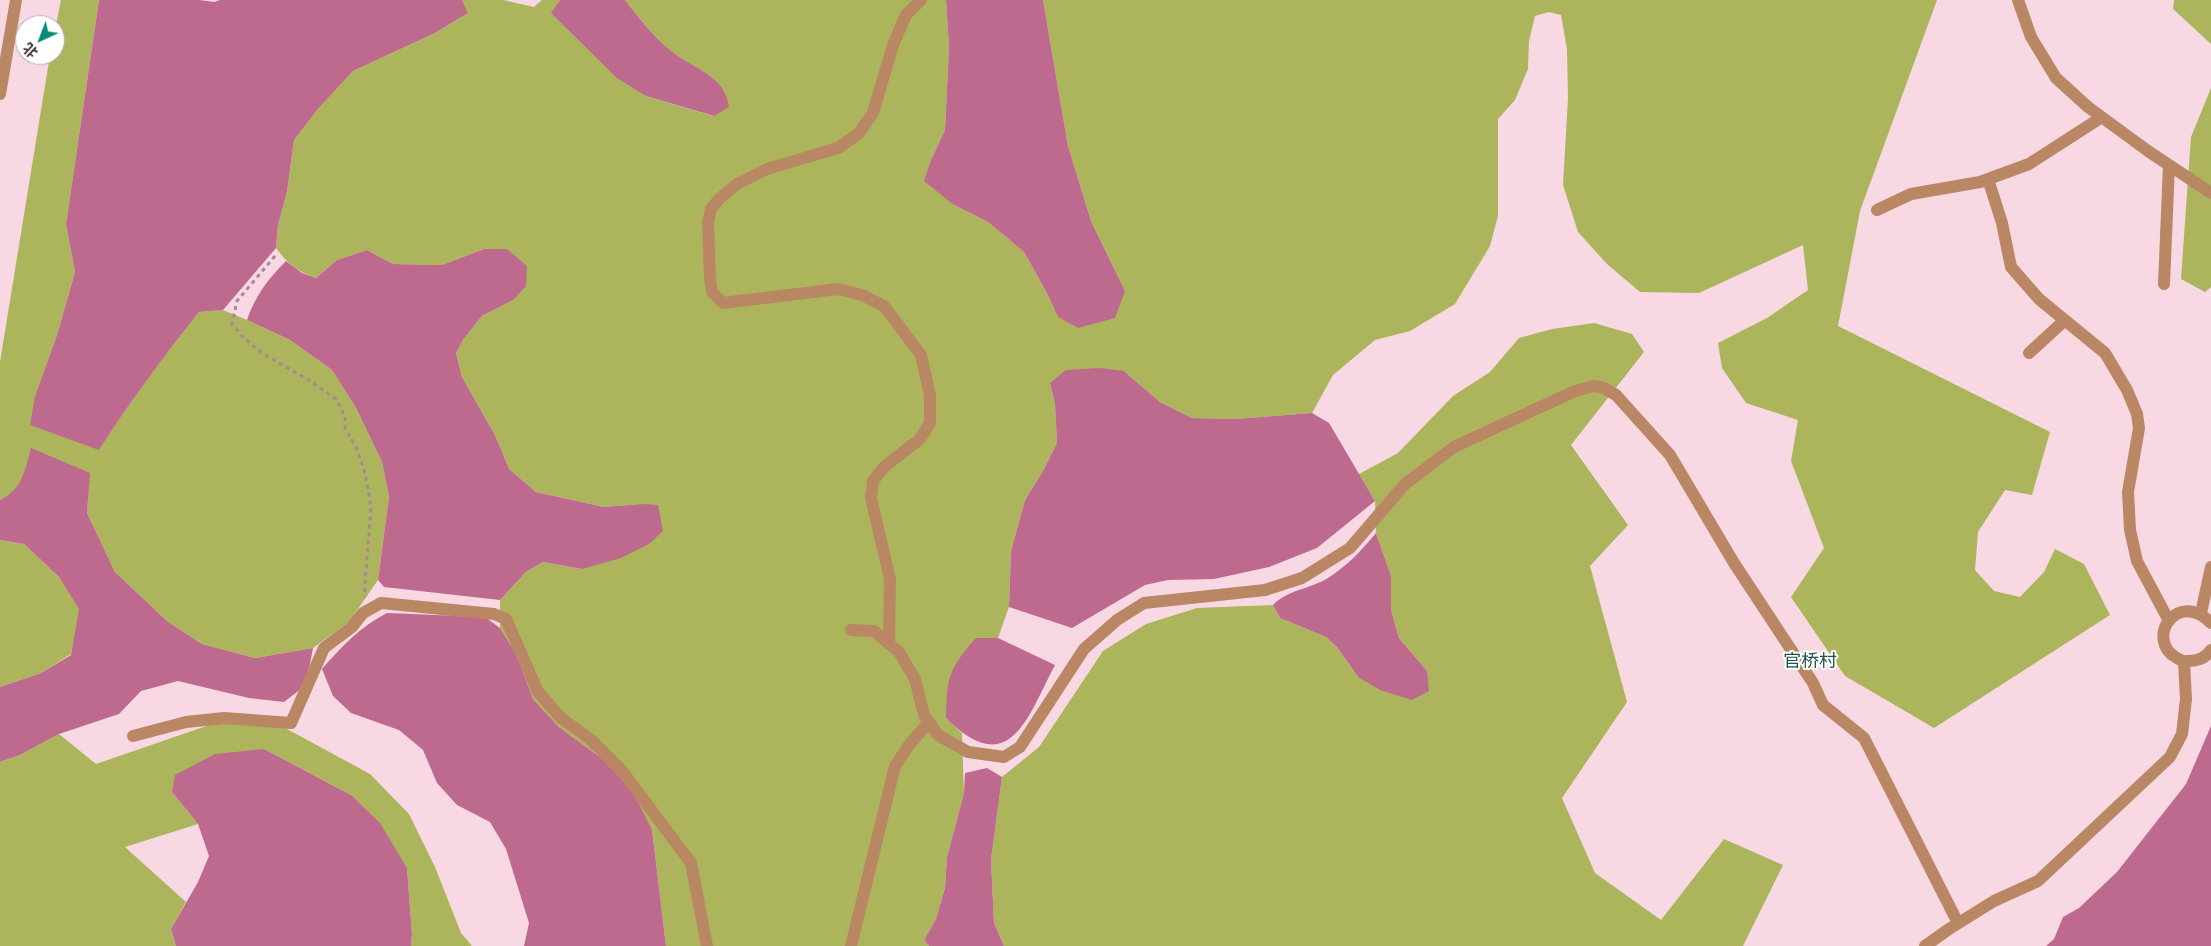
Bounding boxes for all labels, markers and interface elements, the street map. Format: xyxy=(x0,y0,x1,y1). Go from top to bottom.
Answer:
north arrow xyxy=(15,15,65,65)
text: 北 xyxy=(19,40,41,62)
district label: 官桥村 xyxy=(1783,650,1837,672)

